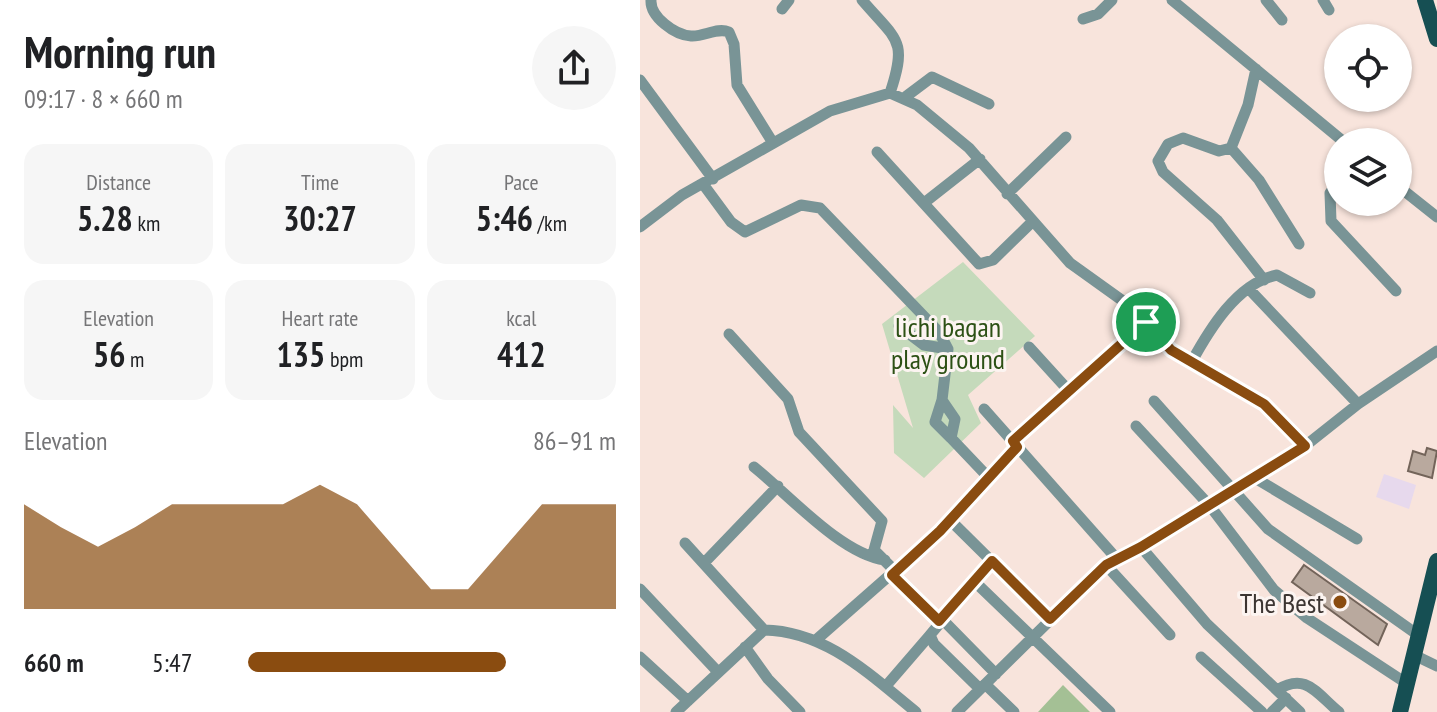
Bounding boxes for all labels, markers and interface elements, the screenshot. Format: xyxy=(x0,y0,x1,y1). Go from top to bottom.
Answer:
text: Morning run xyxy=(24,23,216,80)
map controls xyxy=(1324,24,1412,216)
button: locate xyxy=(1324,24,1412,112)
button: share xyxy=(532,26,616,110)
text: 09:17 · 8 × 660 m xyxy=(24,82,183,115)
button: layers xyxy=(1324,128,1412,216)
text: Distance xyxy=(86,168,151,196)
text: Time xyxy=(301,168,339,196)
text: Pace xyxy=(504,168,539,196)
text: 5.28 xyxy=(77,196,133,240)
text: 30:27 xyxy=(283,196,357,240)
text: 5:46 xyxy=(476,196,533,240)
text: km xyxy=(133,209,160,237)
text: /km xyxy=(533,209,567,237)
pin xyxy=(1112,288,1180,356)
icon: arrive xyxy=(1124,300,1168,344)
text: Elevation xyxy=(83,304,154,332)
text: Heart rate xyxy=(282,304,358,332)
text: kcal xyxy=(506,304,536,332)
park label: lichi bagan play ground xyxy=(891,308,1005,377)
text: 56 xyxy=(93,332,125,376)
text: 135 xyxy=(277,332,325,376)
text: 412 xyxy=(497,332,546,376)
text: m xyxy=(125,345,144,373)
text: bpm xyxy=(325,345,363,373)
text: Elevation xyxy=(24,424,107,457)
text: 86–91 m xyxy=(533,424,616,457)
place label: The Best xyxy=(1240,584,1324,621)
marker: The Best xyxy=(1331,593,1349,611)
text: 660 m xyxy=(24,646,84,679)
text: 5:47 xyxy=(152,646,192,679)

